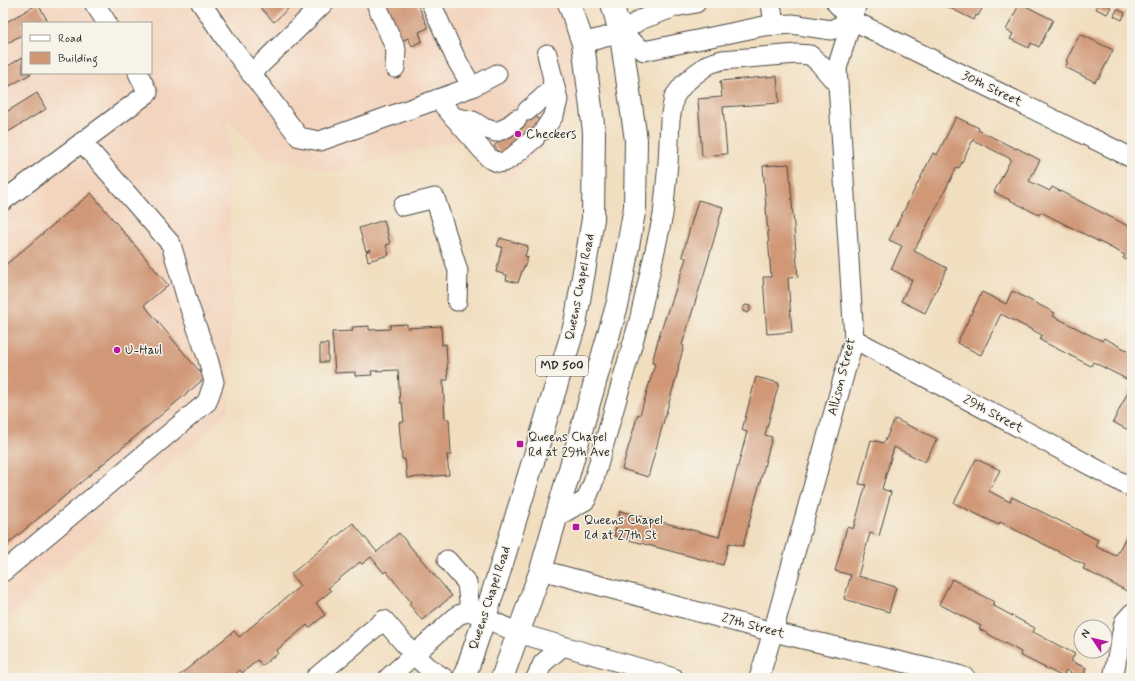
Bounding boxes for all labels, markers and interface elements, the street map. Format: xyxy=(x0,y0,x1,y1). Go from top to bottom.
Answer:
legend xyxy=(22,22,152,74)
text: Road xyxy=(58,31,82,47)
text: Building xyxy=(58,51,98,68)
street label: 30th Street xyxy=(959,67,1025,111)
place label: Checkers xyxy=(526,126,576,143)
marker: Checkers xyxy=(513,129,523,139)
street label: Queens Chapel Road xyxy=(561,232,599,342)
street label: Allison Street xyxy=(824,336,860,418)
place label: U-Haul xyxy=(125,342,162,359)
marker: U-Haul xyxy=(112,345,122,355)
road number: MD 500 xyxy=(536,356,588,376)
street label: 29th Street xyxy=(960,391,1026,437)
place label: Queens Chapel Rd at 29th Ave xyxy=(528,429,610,461)
marker: Queens Chapel Rd at 29th Ave xyxy=(515,439,525,449)
place label: Queens Chapel Rd at 27th St xyxy=(584,512,663,544)
marker: Queens Chapel Rd at 27th St xyxy=(571,522,581,532)
street label: Queens Chapel Road xyxy=(465,544,515,652)
street label: 27th Street xyxy=(720,609,787,643)
north arrow xyxy=(1073,619,1113,659)
text: N xyxy=(1078,627,1093,641)

